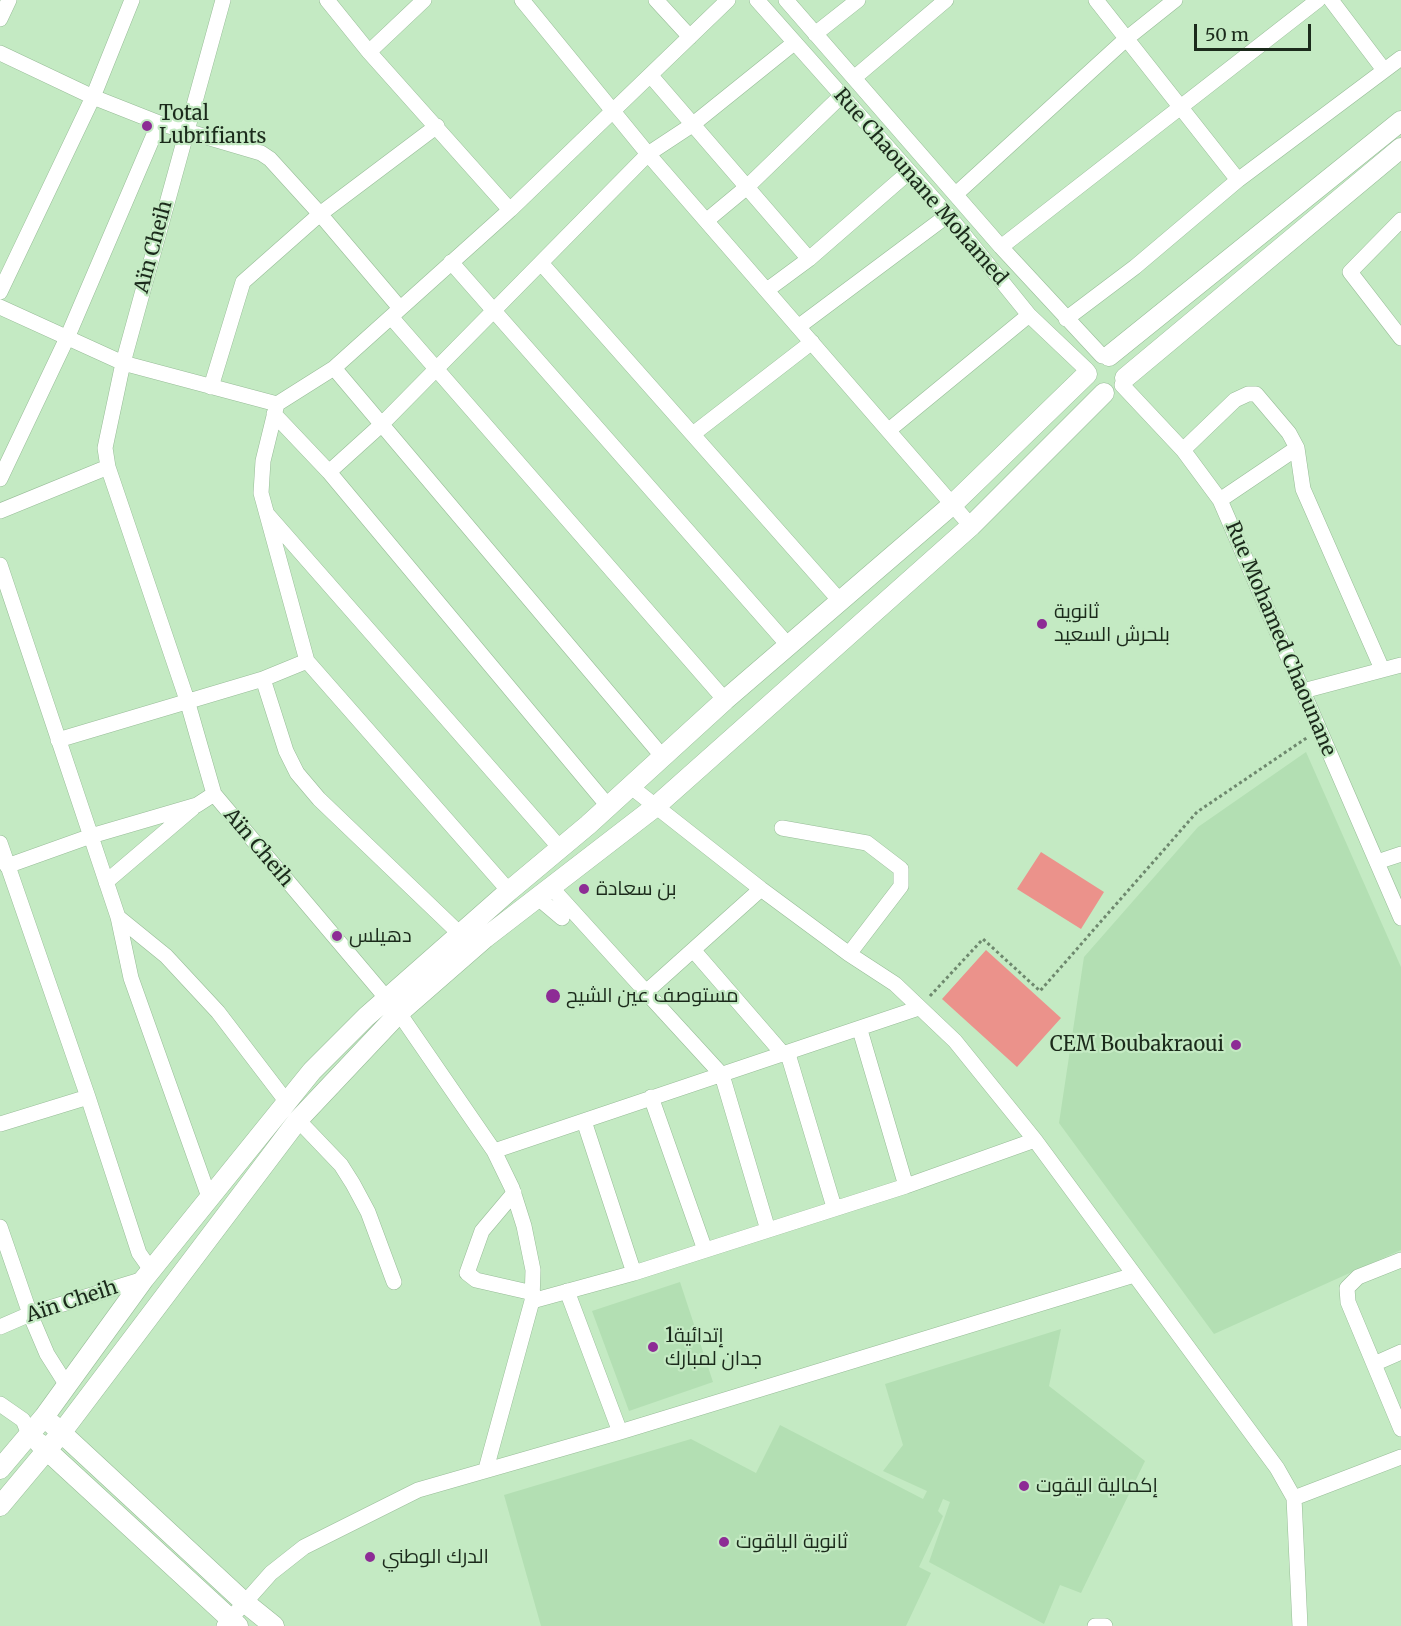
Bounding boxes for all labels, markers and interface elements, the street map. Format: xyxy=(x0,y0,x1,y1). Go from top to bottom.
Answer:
scale bar xyxy=(1197,12,1314,50)
text: 50 m xyxy=(1205,23,1249,46)
street label: Rue Chaounane Mohamed xyxy=(828,84,1012,290)
place label: Total Lubrifiants xyxy=(159,102,266,149)
marker: Total Lubrifiants xyxy=(140,119,154,133)
street label: Aïn Cheih xyxy=(130,198,178,296)
street label: Rue Mohamed Chaounane xyxy=(1220,518,1340,760)
place label: ثانوية بلحرش السعيد xyxy=(1054,600,1170,647)
marker: ثانوية بلحرش السعيد xyxy=(1035,617,1049,631)
street label: Aïn Cheih xyxy=(218,804,298,892)
place label: بن سعادة xyxy=(596,877,677,901)
marker: بن سعادة xyxy=(577,882,591,896)
place label: دهيلس xyxy=(349,924,412,948)
marker: دهيلس xyxy=(330,929,344,943)
place label: مستوصف عين الشيح xyxy=(566,984,739,1008)
marker: مستوصف عين الشيح xyxy=(544,987,562,1005)
place label: CEM Boubakraoui xyxy=(1050,1033,1224,1057)
marker: CEM Boubakraoui xyxy=(1229,1038,1243,1052)
street label: Aïn Cheih xyxy=(23,1276,121,1328)
place label: 1إتدائية جدان لمبارك xyxy=(665,1324,762,1371)
marker: 1إتدائية جدان لمبارك xyxy=(646,1340,660,1354)
place label: إكمالية اليقوت xyxy=(1036,1474,1158,1498)
marker: إكمالية اليقوت xyxy=(1017,1479,1031,1493)
place label: ثانوية الياقوت xyxy=(736,1530,848,1554)
marker: ثانوية الياقوت xyxy=(717,1535,731,1549)
place label: الدرك الوطني xyxy=(382,1545,489,1569)
marker: الدرك الوطني xyxy=(363,1550,377,1564)

